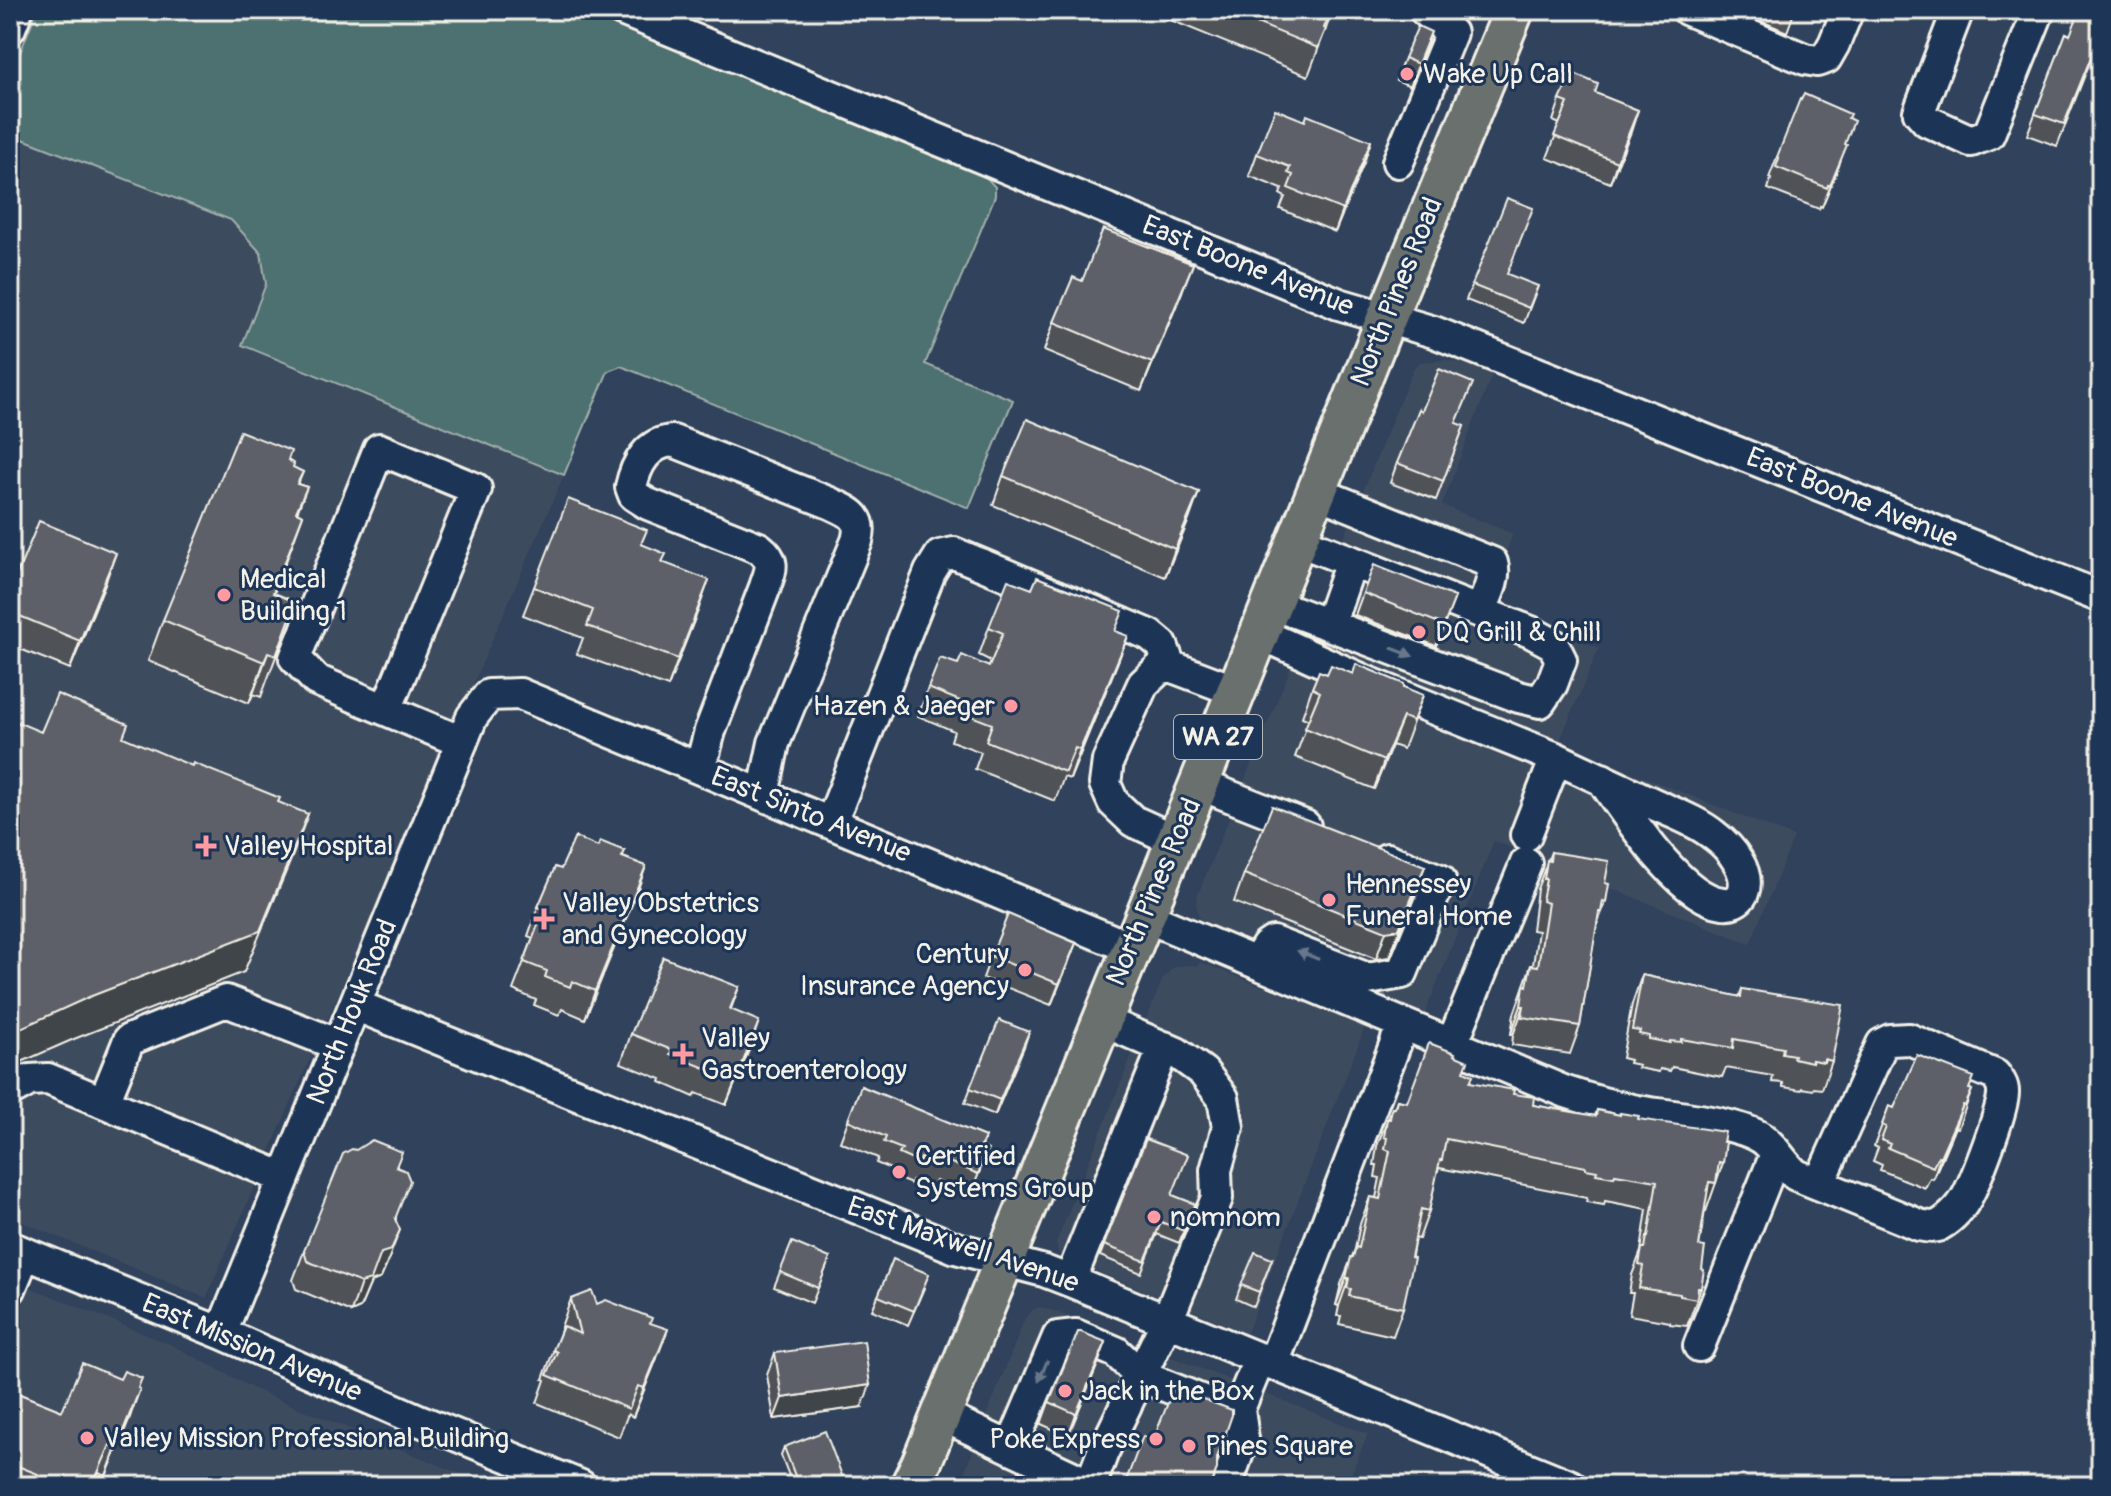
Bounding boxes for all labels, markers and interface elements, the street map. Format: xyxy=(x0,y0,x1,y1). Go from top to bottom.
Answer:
place label: Wake Up Call xyxy=(1423,57,1573,92)
marker: Wake Up Call xyxy=(1398,65,1416,83)
street label: North Pines Road xyxy=(1343,192,1451,392)
street label: East Boone Avenue xyxy=(1137,208,1359,324)
street label: East Boone Avenue xyxy=(1741,440,1963,556)
place label: Medical Building 1 xyxy=(240,562,347,629)
marker: Medical Building 1 xyxy=(215,586,233,604)
place label: DQ Grill & Chill xyxy=(1435,615,1601,650)
marker: DQ Grill & Chill xyxy=(1410,623,1428,641)
one-way arrow xyxy=(1390,646,1414,659)
place label: Hazen & Jaeger xyxy=(813,689,995,724)
marker: Hazen & Jaeger xyxy=(1002,697,1020,715)
road number: WA 27 xyxy=(1174,715,1262,759)
street label: East Sinto Avenue xyxy=(706,759,916,871)
street label: North Pines Road xyxy=(1099,793,1209,991)
place label: Valley Hospital xyxy=(224,829,393,864)
marker: Valley Hospital xyxy=(195,835,217,857)
place label: Hennessey Funeral Home xyxy=(1345,867,1512,934)
place label: Valley Obstetrics and Gynecology xyxy=(562,886,760,953)
marker: Hennessey Funeral Home xyxy=(1320,891,1338,909)
marker: Valley Obstetrics and Gynecology xyxy=(533,908,555,930)
street label: North Houk Road xyxy=(299,914,405,1110)
place label: Century Insurance Agency xyxy=(800,937,1009,1004)
one-way arrow xyxy=(1296,948,1320,961)
marker: Century Insurance Agency xyxy=(1016,961,1034,979)
place label: Valley Gastroenterology xyxy=(701,1021,907,1088)
marker: Valley Gastroenterology xyxy=(672,1043,694,1065)
place label: Certified Systems Group xyxy=(915,1139,1094,1206)
marker: Certified Systems Group xyxy=(890,1163,908,1181)
street label: East Maxwell Avenue xyxy=(843,1189,1084,1301)
place label: nomnom xyxy=(1170,1200,1281,1235)
marker: nomnom xyxy=(1145,1208,1163,1226)
street label: East Mission Avenue xyxy=(137,1286,367,1410)
one-way arrow xyxy=(1037,1359,1050,1383)
place label: Jack in the Box xyxy=(1081,1374,1255,1409)
marker: Jack in the Box xyxy=(1056,1382,1074,1400)
place label: Valley Mission Professional Building xyxy=(103,1421,509,1456)
place label: Poke Express xyxy=(989,1422,1140,1457)
marker: Valley Mission Professional Building xyxy=(78,1429,96,1447)
place label: Pines Square xyxy=(1205,1429,1353,1464)
marker: Poke Express xyxy=(1147,1430,1165,1448)
marker: Pines Square xyxy=(1180,1437,1198,1455)

